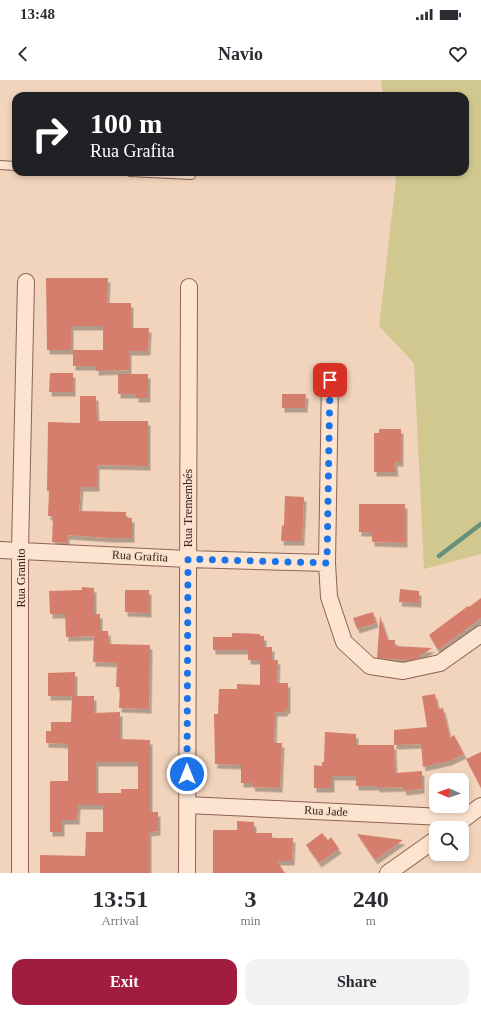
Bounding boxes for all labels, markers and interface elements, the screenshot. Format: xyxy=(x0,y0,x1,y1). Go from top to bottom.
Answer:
text: 13:48 xyxy=(20,6,55,22)
icon: back xyxy=(12,43,34,65)
icon: heart xyxy=(447,43,469,65)
text: Navio xyxy=(218,44,263,64)
icon: right xyxy=(24,108,76,160)
text: 100 m xyxy=(90,108,162,139)
text: Rua Grafita xyxy=(90,141,174,161)
pin xyxy=(313,363,347,397)
icon: arrive xyxy=(319,369,341,391)
street label: Rua Tremembés xyxy=(181,469,195,547)
street label: Rua Grafita xyxy=(112,548,169,564)
street label: Rua Granito xyxy=(14,549,28,608)
position arrow xyxy=(166,753,208,795)
north arrow xyxy=(429,773,469,813)
map controls xyxy=(429,773,469,861)
street label: Rua Jade xyxy=(304,803,348,819)
button: search xyxy=(429,821,469,861)
text: 13:51 xyxy=(92,886,148,912)
text: 3 xyxy=(244,886,256,912)
text: 240 xyxy=(353,886,389,912)
text: Arrival xyxy=(101,913,139,928)
text: min xyxy=(240,913,261,928)
text: m xyxy=(366,913,376,928)
button: Exit xyxy=(12,959,237,1005)
button: Share xyxy=(245,959,469,1005)

